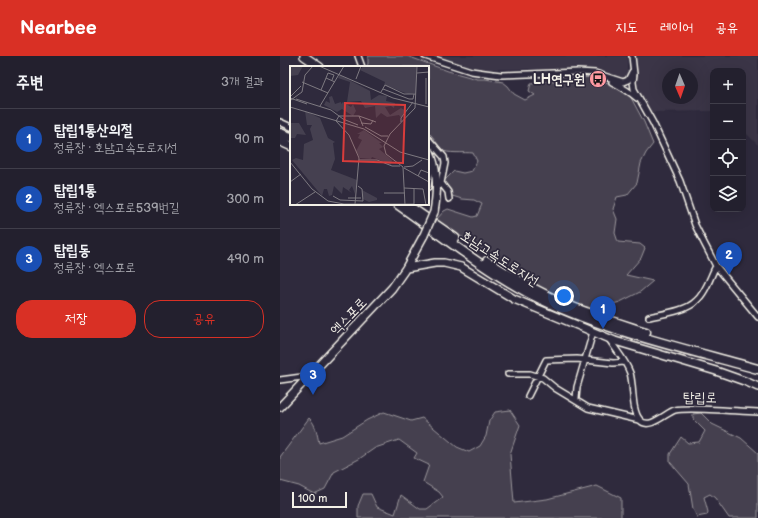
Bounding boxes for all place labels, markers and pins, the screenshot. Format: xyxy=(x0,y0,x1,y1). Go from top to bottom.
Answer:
bus stop icon: LH연구원 xyxy=(588,69,608,89)
place label: LH연구원 xyxy=(533,71,585,88)
pin: 2 xyxy=(716,242,742,275)
pin: 1 xyxy=(590,296,616,329)
pin: 3 xyxy=(300,362,326,395)

